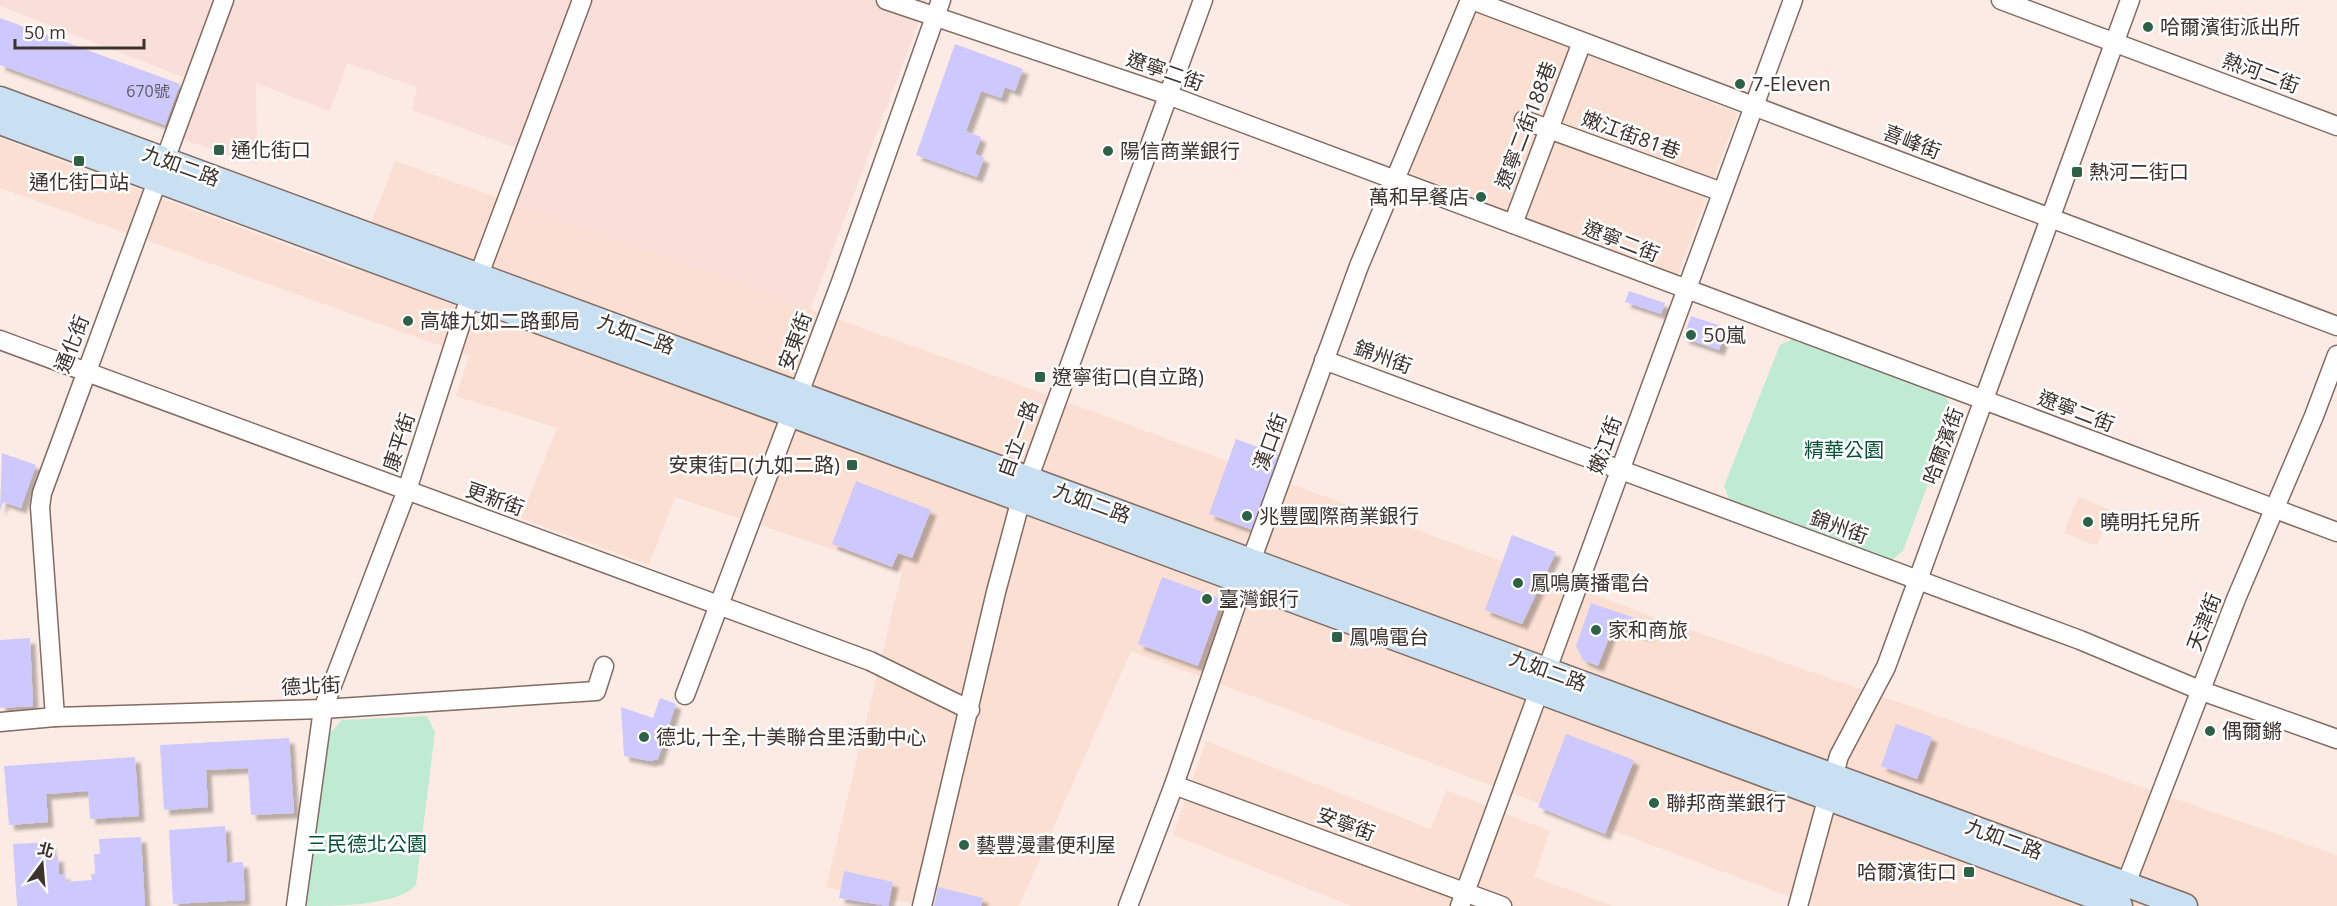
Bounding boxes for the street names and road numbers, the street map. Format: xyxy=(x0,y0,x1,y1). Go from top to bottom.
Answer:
street label: 遼寧二街 xyxy=(1123,45,1207,96)
street label: 熱河二街 xyxy=(2219,46,2303,99)
street label: 遼寧二街188巷 xyxy=(1489,57,1562,192)
street label: 嫩江街81巷 xyxy=(1578,104,1684,165)
street label: 喜峰街 xyxy=(1879,118,1945,165)
street label: 九如二路 xyxy=(139,139,223,192)
street label: 遼寧二街 xyxy=(1579,214,1663,267)
street label: 九如二路 xyxy=(594,307,678,360)
street label: 安東街 xyxy=(772,308,817,374)
street label: 通化街 xyxy=(48,311,95,377)
street label: 錦州街 xyxy=(1350,334,1416,379)
street label: 遼寧二街 xyxy=(2034,384,2118,437)
street label: 自立一路 xyxy=(991,397,1044,481)
street label: 哈爾濱街 xyxy=(1916,404,1969,488)
street label: 康平街 xyxy=(376,409,421,475)
street label: 漢口街 xyxy=(1247,409,1292,475)
street label: 嫩江街 xyxy=(1582,412,1627,478)
street label: 更新街 xyxy=(462,476,528,521)
street label: 九如二路 xyxy=(1050,476,1134,529)
street label: 錦州街 xyxy=(1806,504,1872,549)
street label: 天津街 xyxy=(2180,589,2227,655)
street label: 九如二路 xyxy=(1506,644,1590,697)
street label: 德北街 xyxy=(280,670,342,701)
street label: 安寧街 xyxy=(1313,801,1379,846)
street label: 九如二路 xyxy=(1962,812,2046,865)

